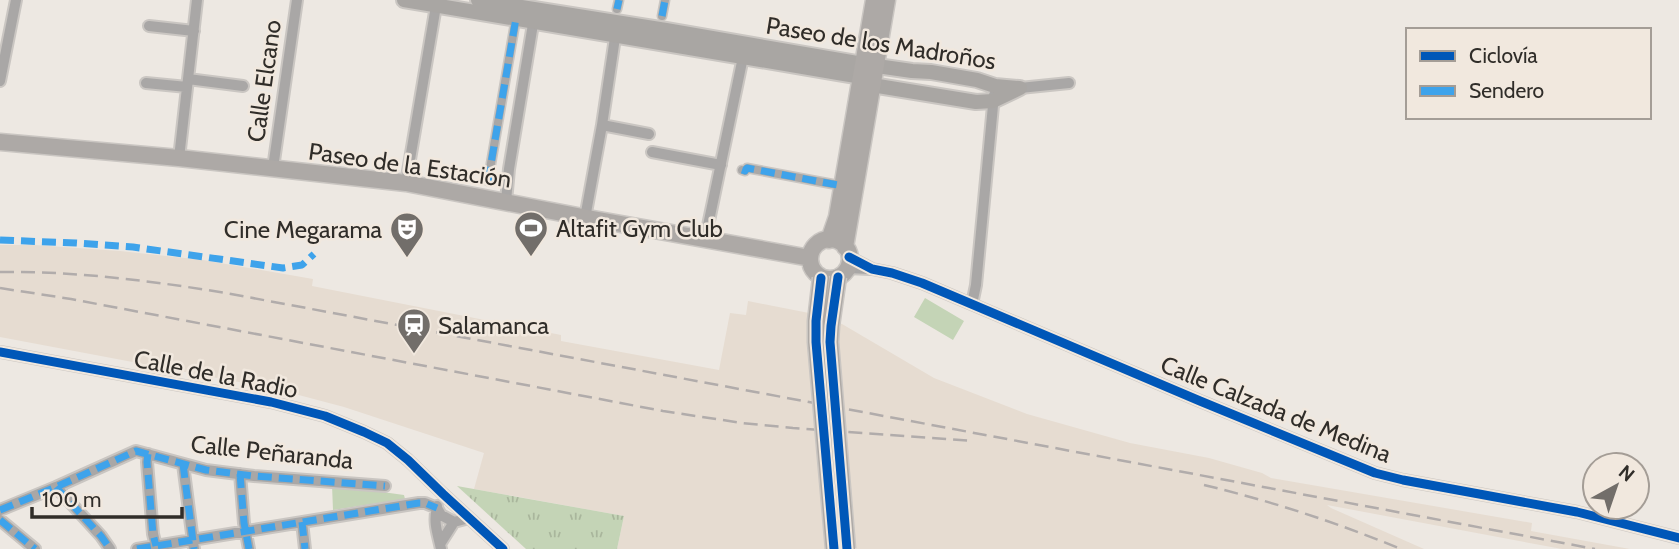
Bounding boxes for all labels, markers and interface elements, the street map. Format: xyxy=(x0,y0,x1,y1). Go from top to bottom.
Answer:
street label: Paseo de los Madroños xyxy=(764,11,998,75)
street label: Calle Elcano xyxy=(241,18,287,144)
legend xyxy=(1406,28,1651,119)
text: Ciclovía xyxy=(1469,43,1538,68)
text: Sendero xyxy=(1469,78,1544,103)
street label: Paseo de la Estación xyxy=(307,136,513,194)
sports icon: Altafit Gym Club xyxy=(512,209,550,258)
theatre icon: Cine Megarama xyxy=(388,210,426,259)
place label: Altafit Gym Club xyxy=(556,214,723,243)
place label: Cine Megarama xyxy=(224,215,382,244)
station icon: Salamanca xyxy=(395,306,433,355)
place label: Salamanca xyxy=(438,311,550,340)
street label: Calle de la Radio xyxy=(132,344,300,404)
street label: Calle Calzada de Medina xyxy=(1156,349,1396,469)
street label: Calle Peñaranda xyxy=(189,429,355,475)
north arrow xyxy=(1581,451,1651,521)
text: N xyxy=(1614,460,1639,486)
scale bar xyxy=(32,476,182,520)
text: 100 m xyxy=(42,487,101,512)

